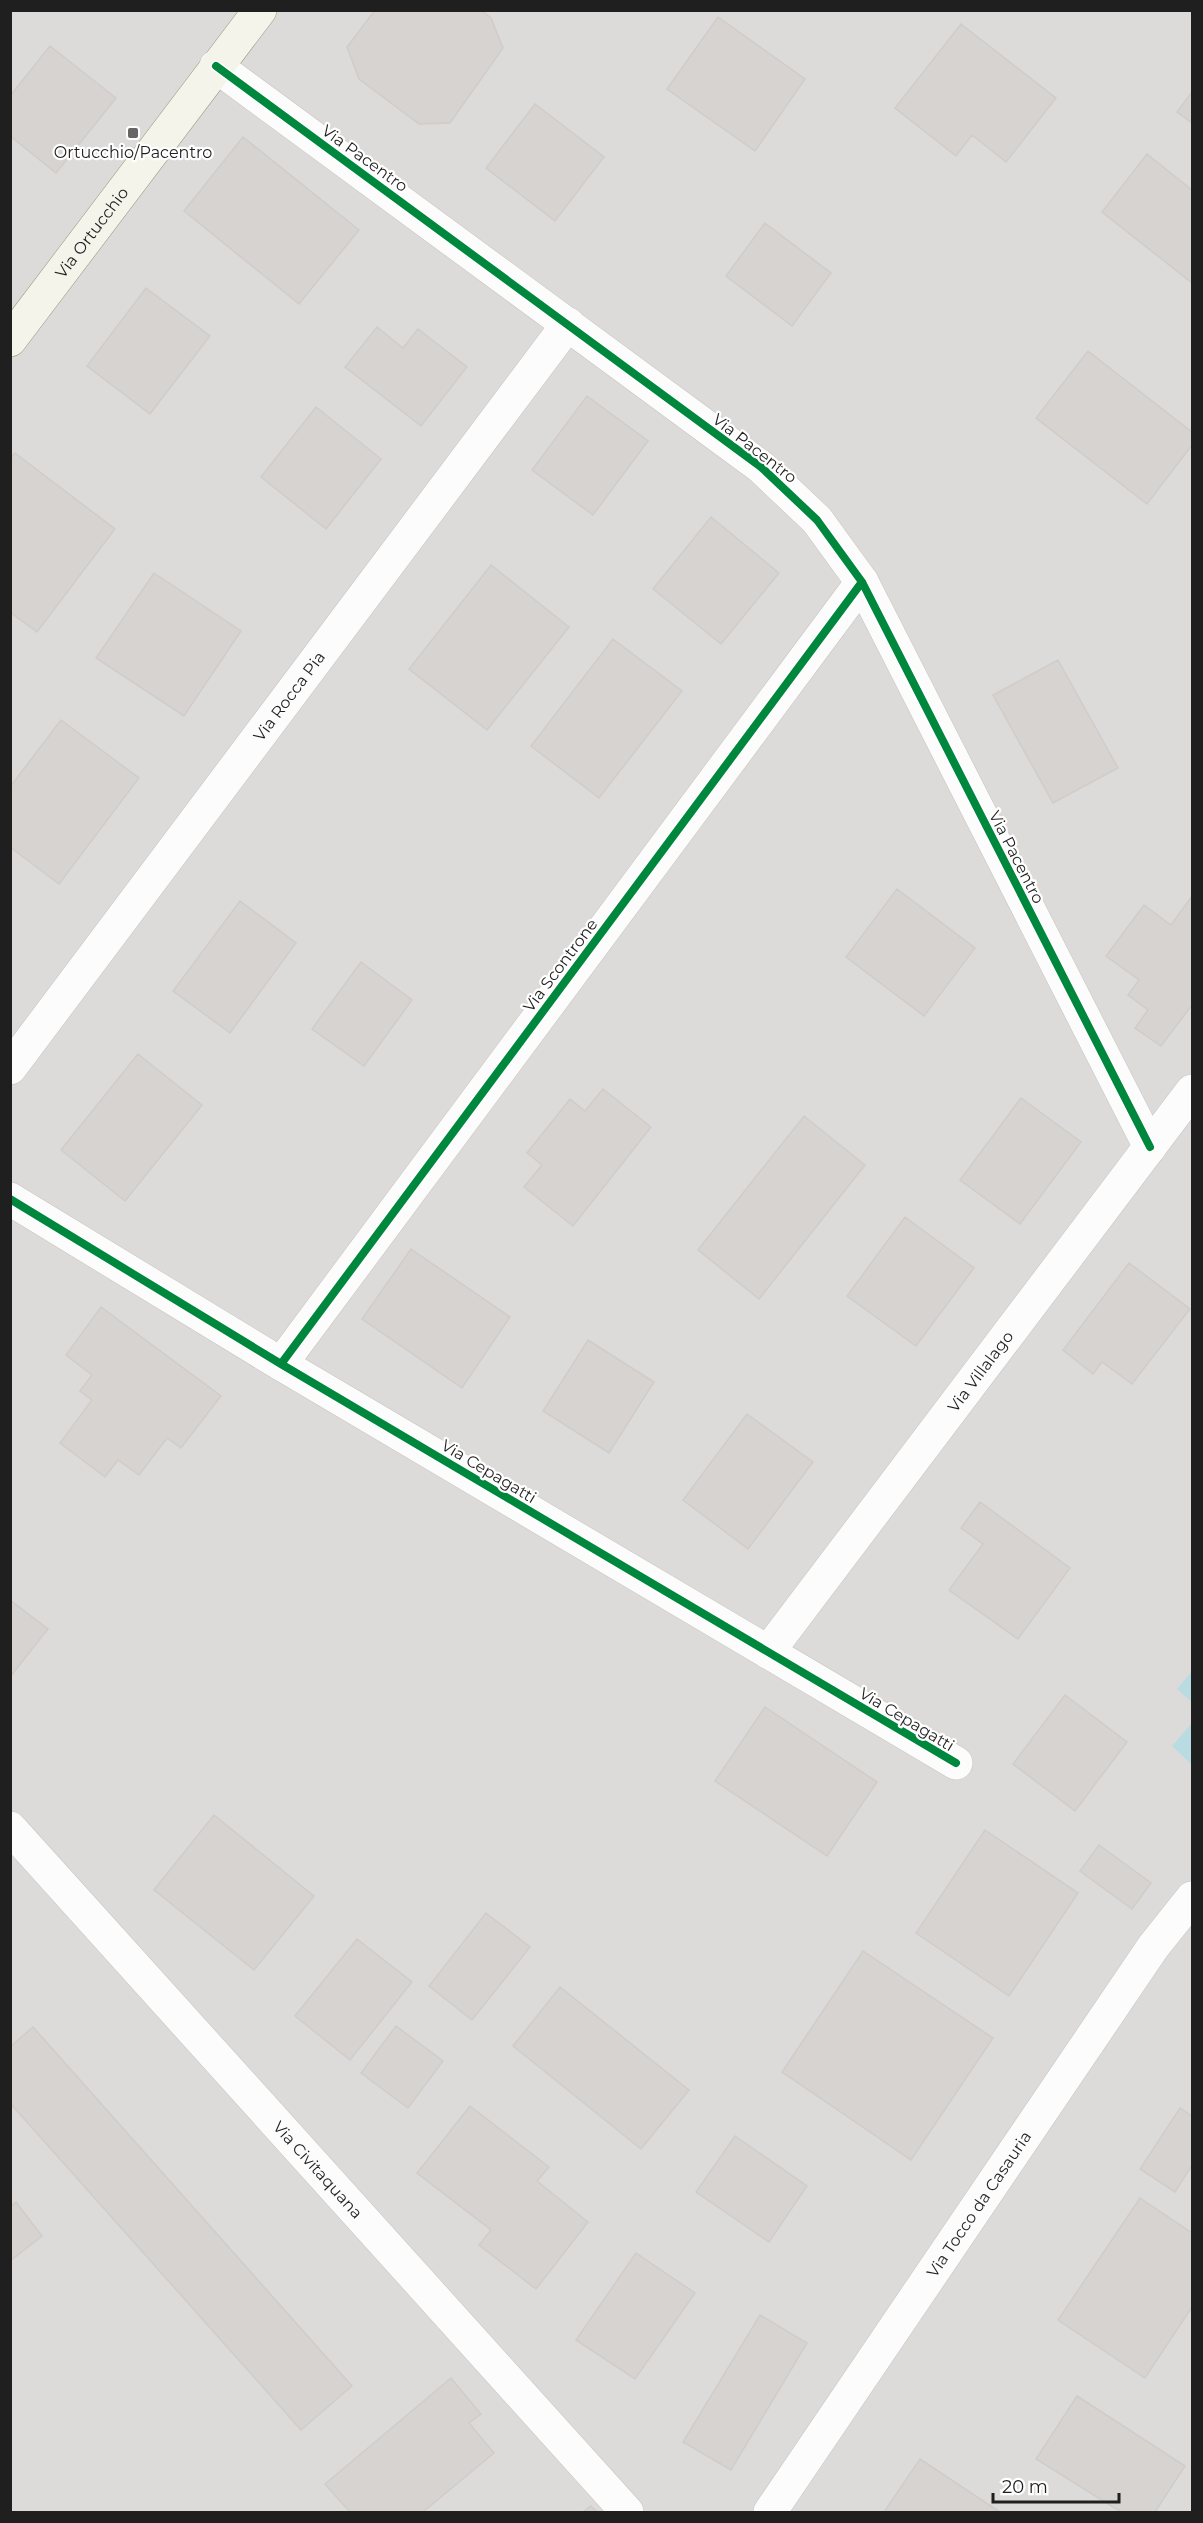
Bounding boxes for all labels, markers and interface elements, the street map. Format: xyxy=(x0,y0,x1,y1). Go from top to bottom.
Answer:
street label: Via Pacentro xyxy=(318,121,411,196)
marker: Ortucchio/Pacentro xyxy=(126,126,140,140)
place label: Ortucchio/Pacentro xyxy=(54,143,212,162)
street label: Via Ortucchio xyxy=(51,183,132,282)
street label: Via Pacentro xyxy=(709,410,801,487)
street label: Via Rocca Pia xyxy=(250,648,329,745)
street label: Via Pacentro xyxy=(985,808,1048,907)
street label: Via Scontrone xyxy=(519,915,602,1016)
street label: Via Villalago xyxy=(944,1327,1017,1416)
street label: Via Cepagatti xyxy=(438,1436,540,1507)
street label: Via Cepagatti xyxy=(856,1684,958,1755)
street label: Via Civitaquana xyxy=(269,2117,366,2222)
street label: Via Tocco da Casauria xyxy=(923,2128,1035,2281)
scale bar xyxy=(993,2466,1119,2504)
text: 20 m xyxy=(1002,2476,1048,2498)

